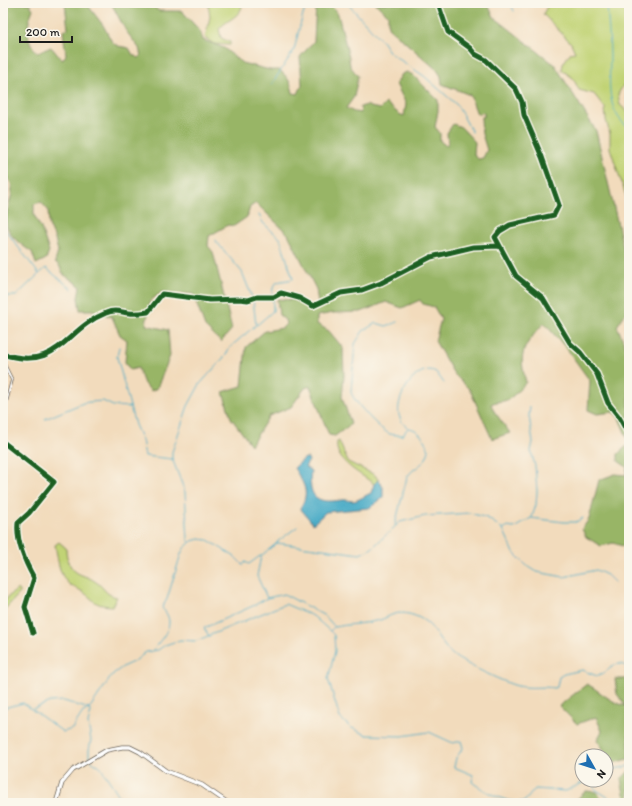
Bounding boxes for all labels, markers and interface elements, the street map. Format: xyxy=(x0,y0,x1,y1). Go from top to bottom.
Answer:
scale bar xyxy=(20,18,72,44)
text: 200 m xyxy=(26,25,60,39)
north arrow xyxy=(574,748,614,788)
text: N xyxy=(594,767,609,781)

